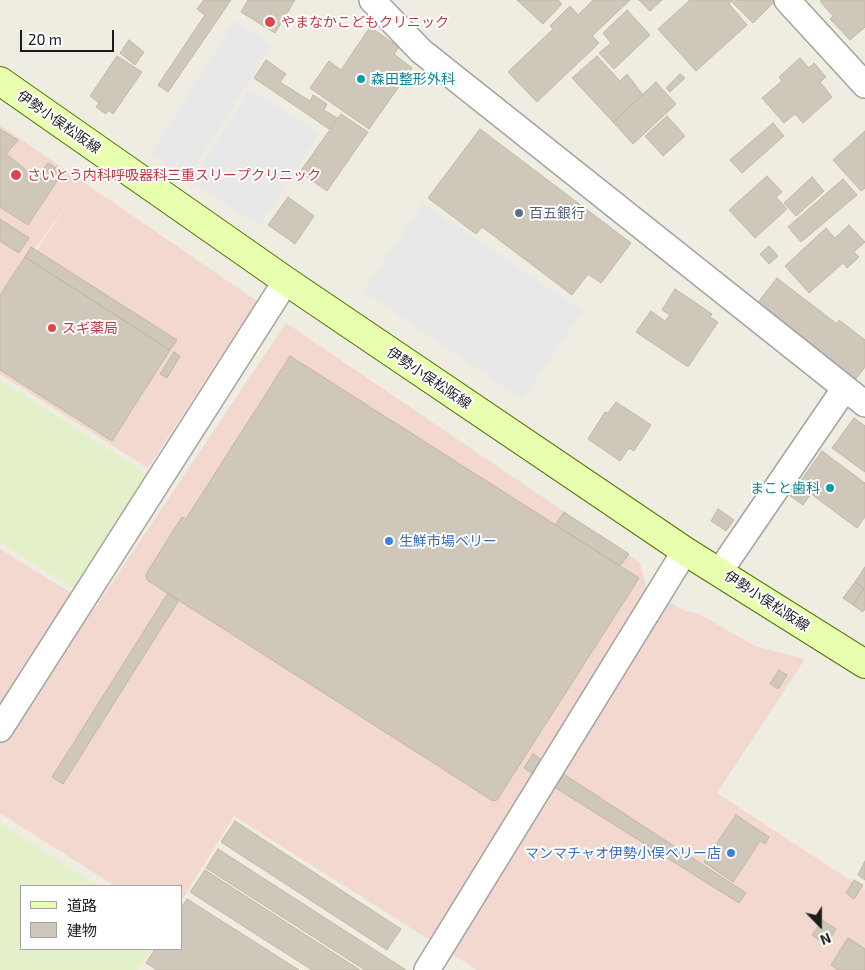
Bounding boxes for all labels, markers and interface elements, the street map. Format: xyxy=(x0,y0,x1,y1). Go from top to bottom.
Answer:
place label: やまなかこどもクリニック xyxy=(281,14,449,30)
marker: やまなかこどもクリニック xyxy=(263,15,277,29)
scale bar xyxy=(22,20,116,52)
text: 20 m xyxy=(28,30,62,48)
place label: 森田整形外科 xyxy=(371,71,455,87)
marker: 森田整形外科 xyxy=(355,73,367,85)
street label: 伊勢小俣松阪線 xyxy=(14,87,104,157)
place label: さいとう内科呼吸器科三重スリープクリニック xyxy=(27,167,321,183)
marker: さいとう内科呼吸器科三重スリープクリニック xyxy=(9,168,23,182)
place label: 百五銀行 xyxy=(529,205,585,221)
marker: 百五銀行 xyxy=(513,207,525,219)
place label: スギ薬局 xyxy=(62,320,118,336)
marker: スギ薬局 xyxy=(46,322,58,334)
street label: 伊勢小俣松阪線 xyxy=(384,344,474,412)
place label: まこと歯科 xyxy=(750,480,820,496)
marker: まこと歯科 xyxy=(824,482,836,494)
place label: 生鮮市場ベリー xyxy=(399,533,497,549)
marker: 生鮮市場ベリー xyxy=(383,535,395,547)
street label: 伊勢小俣松阪線 xyxy=(721,567,813,635)
place label: マンマチャオ伊勢小俣ベリー店 xyxy=(525,845,721,861)
marker: マンマチャオ伊勢小俣ベリー店 xyxy=(725,847,737,859)
legend xyxy=(20,885,182,950)
text: 道路 xyxy=(67,896,97,914)
north arrow xyxy=(795,900,845,950)
text: 建物 xyxy=(67,921,97,939)
text: N xyxy=(818,930,834,949)

